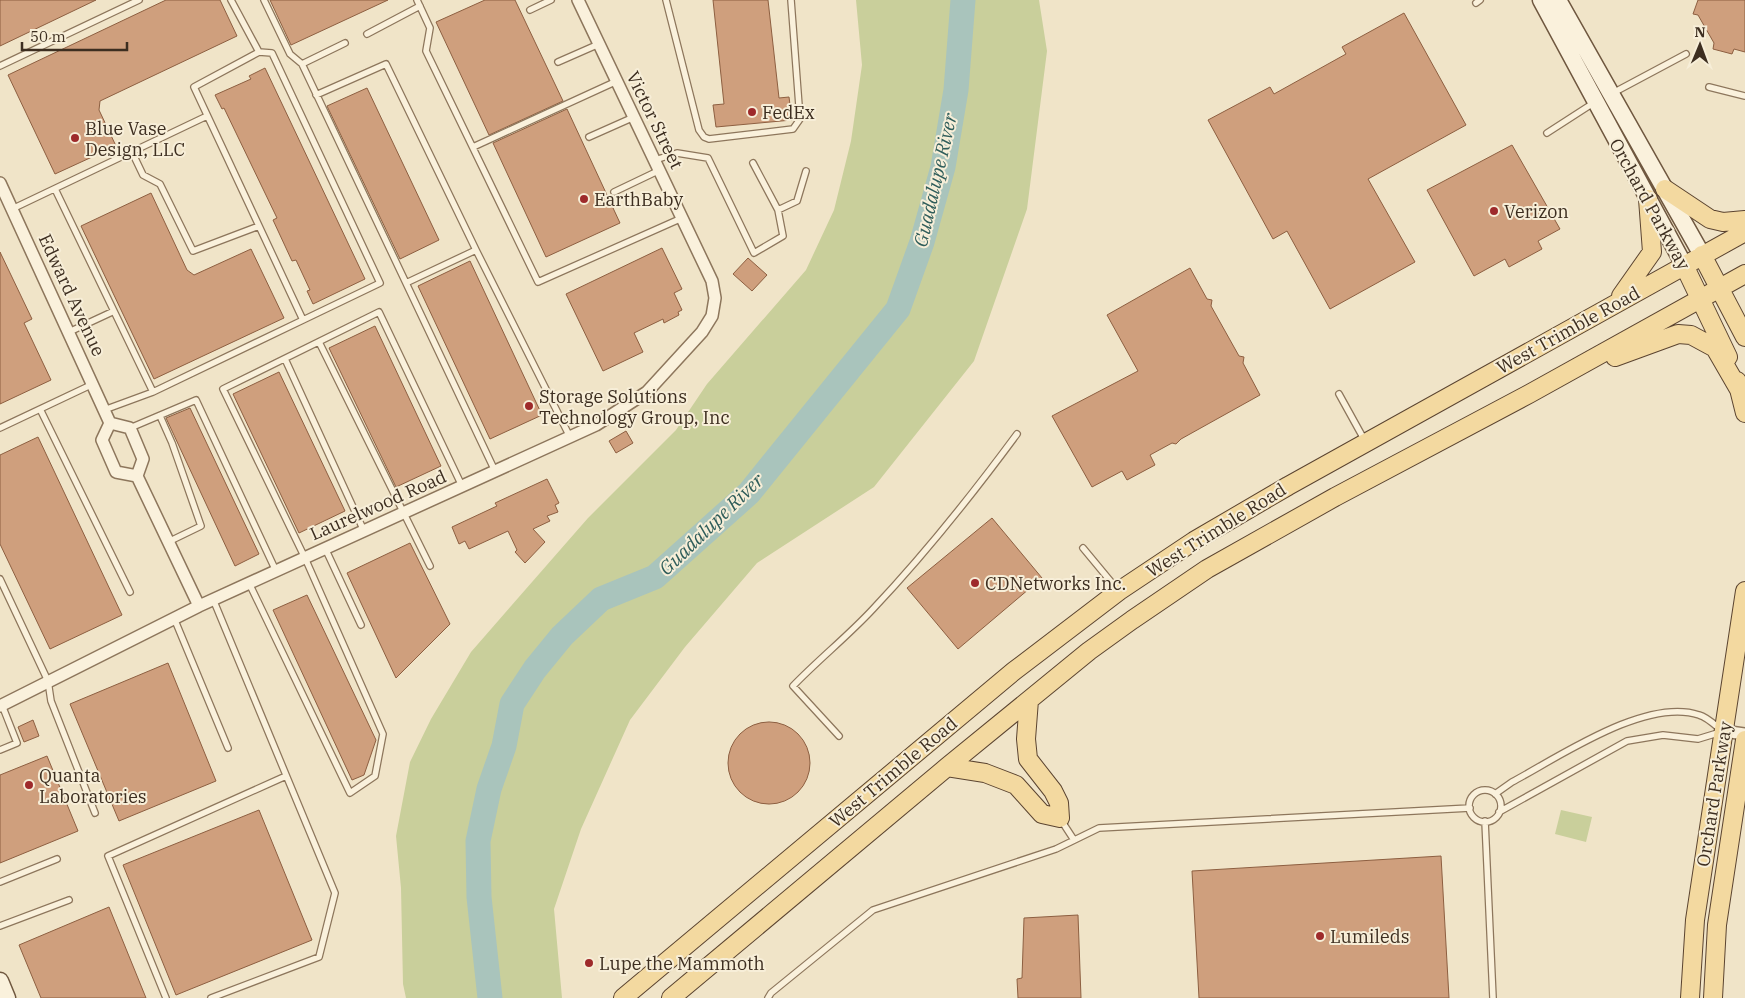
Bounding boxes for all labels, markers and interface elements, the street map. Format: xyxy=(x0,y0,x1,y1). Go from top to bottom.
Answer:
scale bar xyxy=(22,20,128,52)
north arrow xyxy=(1675,20,1725,70)
text: N xyxy=(1695,23,1706,41)
text: 50 m xyxy=(30,27,66,46)
street label: Victor Street xyxy=(621,67,689,173)
place label: FedEx xyxy=(762,101,815,124)
marker: FedEx xyxy=(746,106,758,118)
water label: Guadalupe River xyxy=(908,110,962,249)
place label: Blue Vase Design, LLC xyxy=(85,117,185,161)
marker: Blue Vase Design, LLC xyxy=(69,132,81,144)
street label: Orchard Parkway xyxy=(1604,134,1696,274)
place label: EarthBaby xyxy=(594,188,684,211)
marker: EarthBaby xyxy=(578,193,590,205)
place label: Verizon xyxy=(1504,200,1569,223)
marker: Verizon xyxy=(1488,205,1500,217)
street label: Edward Avenue xyxy=(34,230,110,360)
street label: West Trimble Road xyxy=(1492,281,1644,379)
place label: Storage Solutions Technology Group, Inc xyxy=(539,385,730,429)
marker: Storage Solutions Technology Group, Inc xyxy=(523,400,535,412)
street label: Laurelwood Road xyxy=(306,465,450,545)
water label: Guadalupe River xyxy=(654,468,769,580)
street label: West Trimble Road xyxy=(1142,478,1290,582)
place label: CDNetworks Inc. xyxy=(985,572,1126,595)
marker: CDNetworks Inc. xyxy=(969,577,981,589)
street label: West Trimble Road xyxy=(824,712,962,832)
street label: Orchard Parkway xyxy=(1691,719,1737,868)
place label: Quanta Laboratories xyxy=(39,764,147,808)
marker: Quanta Laboratories xyxy=(23,779,35,791)
place label: Lumileds xyxy=(1330,925,1409,948)
marker: Lumileds xyxy=(1314,930,1326,942)
place label: Lupe the Mammoth xyxy=(599,952,765,975)
marker: Lupe the Mammoth xyxy=(583,957,595,969)

